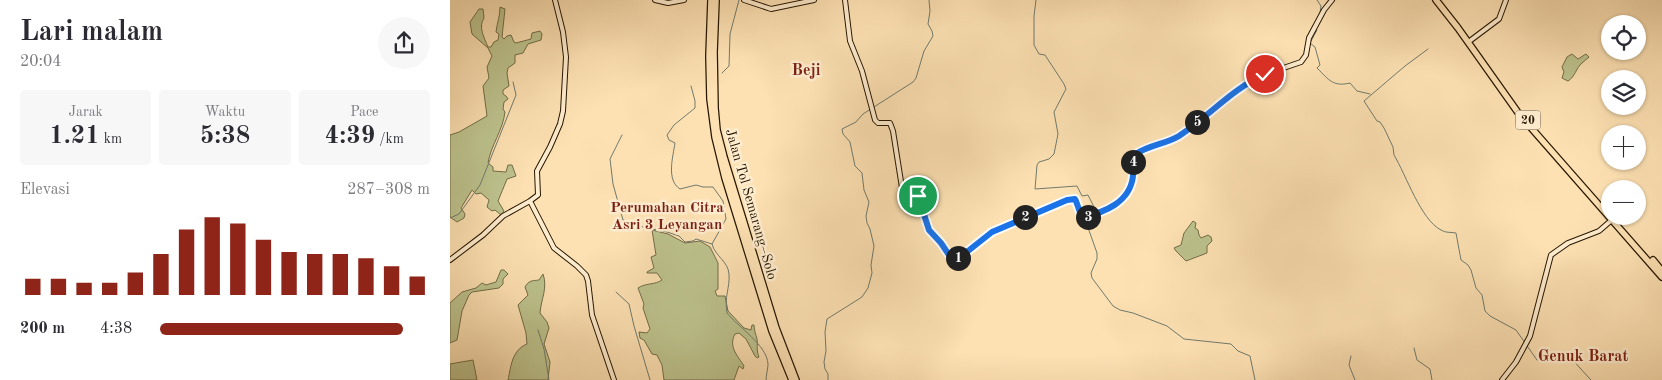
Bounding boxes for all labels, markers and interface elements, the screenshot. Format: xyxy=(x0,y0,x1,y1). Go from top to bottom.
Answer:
map controls xyxy=(1601,15,1646,225)
button: locate xyxy=(1601,15,1646,60)
button: share xyxy=(378,17,430,69)
text: Lari malam xyxy=(20,19,163,47)
pin xyxy=(1244,53,1286,95)
text: 20:04 xyxy=(20,54,62,70)
icon: check xyxy=(1251,60,1279,88)
district label: Beji xyxy=(792,63,821,79)
button: layers xyxy=(1601,70,1646,115)
text: Jarak xyxy=(68,105,103,119)
text: Waktu xyxy=(205,105,245,119)
text: Pace xyxy=(350,105,379,119)
pin: 5 xyxy=(1184,110,1210,134)
road number: 20 xyxy=(1516,110,1540,130)
text: 5 xyxy=(1193,115,1202,129)
text: 1.21 xyxy=(49,124,100,149)
text: 5:38 xyxy=(200,124,250,149)
text: 4:39 xyxy=(325,124,375,149)
button: + xyxy=(1601,125,1646,170)
street label: Jalan Tol Semarang–Solo xyxy=(723,127,779,281)
text: km xyxy=(100,132,122,146)
text: /km xyxy=(375,132,404,146)
pin: 4 xyxy=(1120,150,1146,174)
text: 4 xyxy=(1129,155,1138,169)
pin xyxy=(897,175,939,217)
button: − xyxy=(1601,180,1646,225)
text: Elevasi xyxy=(20,182,70,198)
text: 287–308 m xyxy=(347,182,430,198)
icon: arrive xyxy=(904,182,932,210)
district label: Perumahan Citra Asri 3 Leyangan xyxy=(610,201,724,233)
pin: 2 xyxy=(1012,204,1038,230)
pin: 3 xyxy=(1076,204,1100,230)
text: 2 xyxy=(1021,210,1030,224)
text: 3 xyxy=(1084,210,1093,224)
pin: 1 xyxy=(946,246,970,270)
text: 1 xyxy=(954,251,963,265)
text: 200 m xyxy=(20,321,65,337)
text: 4:38 xyxy=(100,321,132,337)
district label: Genuk Barat xyxy=(1538,349,1628,365)

